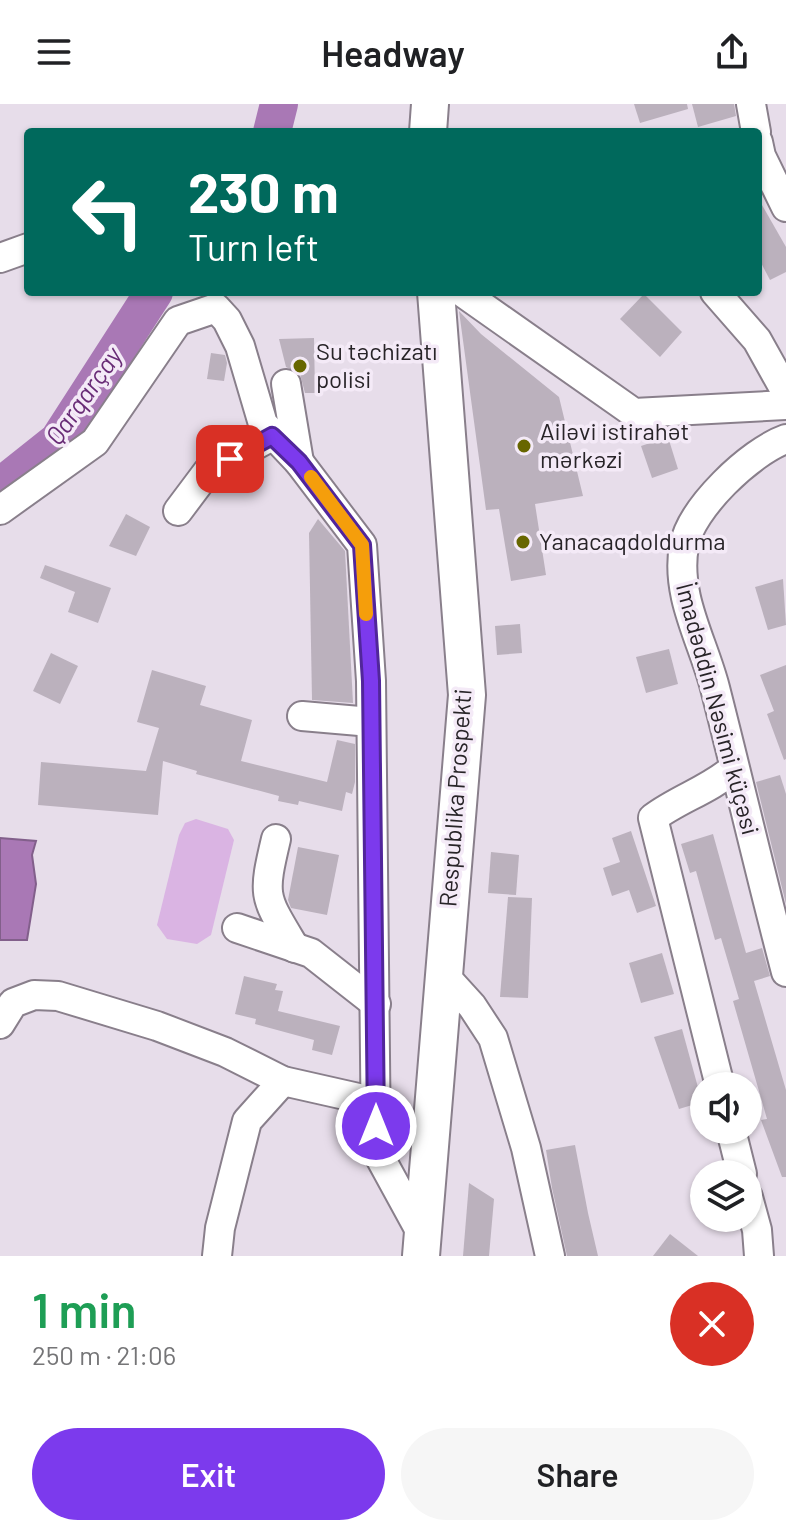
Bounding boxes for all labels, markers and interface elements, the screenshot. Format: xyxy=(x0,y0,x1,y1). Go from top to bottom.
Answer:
icon: menu xyxy=(32,30,76,74)
icon: share xyxy=(710,30,754,74)
text: Headway xyxy=(321,31,465,74)
text: 230 m xyxy=(188,157,339,224)
icon: left xyxy=(56,160,160,264)
text: Turn left xyxy=(188,225,319,268)
place label: Su təchizatı polisi xyxy=(316,336,437,393)
water label: Qarqarçay xyxy=(38,339,128,450)
marker: Su təchizatı polisi xyxy=(291,357,309,375)
place label: Ailəvi istirahət mərkəzi xyxy=(540,416,689,473)
pin xyxy=(196,425,264,493)
icon: arrive xyxy=(208,437,252,481)
marker: Ailəvi istirahət mərkəzi xyxy=(515,437,533,455)
place label: Yanacaqdoldurma xyxy=(539,526,726,555)
marker: Yanacaqdoldurma xyxy=(514,533,532,551)
street label: İmadəddin Nəsimi küçəsi xyxy=(671,579,766,838)
street label: Respublika Prospekti xyxy=(432,688,477,908)
map controls xyxy=(690,1072,762,1232)
button: sound xyxy=(690,1072,762,1144)
position arrow xyxy=(334,1084,418,1168)
button: layers xyxy=(690,1160,762,1232)
text: 1 min xyxy=(32,1280,137,1338)
button: close xyxy=(670,1282,754,1366)
text: 250 m · 21:06 xyxy=(32,1339,176,1370)
button: Exit xyxy=(32,1428,385,1520)
button: Share xyxy=(401,1428,754,1520)

